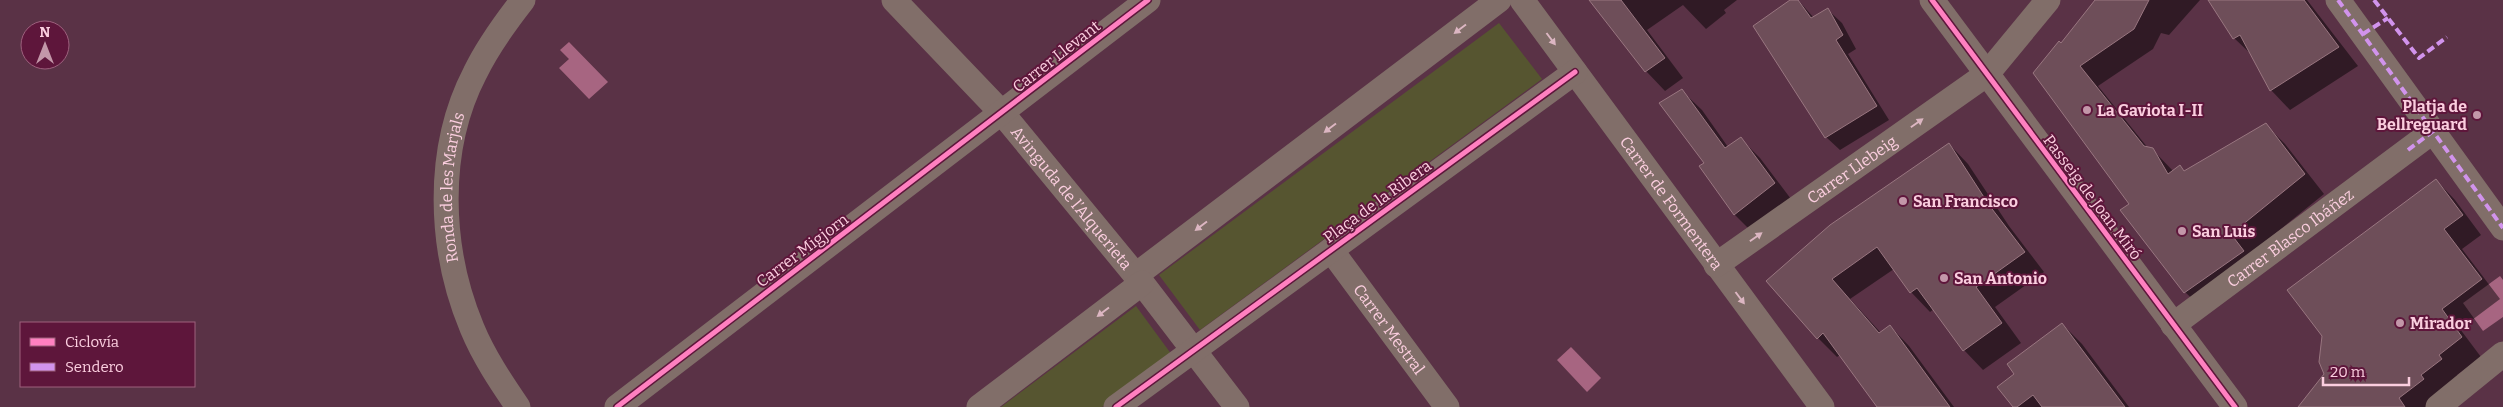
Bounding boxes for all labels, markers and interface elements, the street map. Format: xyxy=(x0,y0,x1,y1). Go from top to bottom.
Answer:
street label: Carrer Llevant xyxy=(1009,16,1104,97)
north arrow xyxy=(20,20,70,70)
text: N xyxy=(40,24,51,41)
one-way arrow xyxy=(1454,24,1467,35)
one-way arrow xyxy=(1546,32,1557,45)
place label: Platja de Bellreguard xyxy=(2377,97,2467,134)
place label: La Gaviota I-II xyxy=(2097,101,2203,120)
marker: La Gaviota I-II xyxy=(2081,104,2093,116)
marker: Platja de Bellreguard xyxy=(2471,109,2483,121)
street label: Ronda de les Marjals xyxy=(437,110,468,264)
one-way arrow xyxy=(1911,118,1924,128)
one-way arrow xyxy=(1324,122,1337,133)
street label: Avinguda de l’Alquerieta xyxy=(1007,123,1136,274)
street label: Passeig de Joan Miró xyxy=(2039,131,2146,264)
street label: Carrer Llebeig xyxy=(1803,132,1901,208)
street label: Carrer de Formentera xyxy=(1616,133,1727,274)
street label: Plaça de la Ribera xyxy=(1320,156,1435,247)
street label: Carrer Blasco Ibáñez xyxy=(2223,185,2358,291)
place label: San Francisco xyxy=(1913,192,2018,211)
marker: San Francisco xyxy=(1897,195,1909,207)
street label: Carrer Migjorn xyxy=(753,210,852,291)
one-way arrow xyxy=(1195,220,1208,231)
place label: San Luis xyxy=(2192,222,2255,241)
marker: San Luis xyxy=(2176,225,2188,237)
one-way arrow xyxy=(1749,232,1763,242)
place label: San Antonio xyxy=(1954,269,2047,288)
marker: San Antonio xyxy=(1938,272,1950,284)
street label: Carrer Mestral xyxy=(1349,280,1429,378)
one-way arrow xyxy=(1735,291,1745,305)
one-way arrow xyxy=(1097,307,1110,318)
place label: Mirador xyxy=(2410,314,2472,333)
marker: Mirador xyxy=(2394,317,2406,329)
legend xyxy=(20,322,195,387)
text: Ciclovía xyxy=(65,333,119,351)
scale bar xyxy=(2323,354,2409,386)
text: Sendero xyxy=(65,358,124,376)
text: 20 m xyxy=(2330,363,2366,381)

